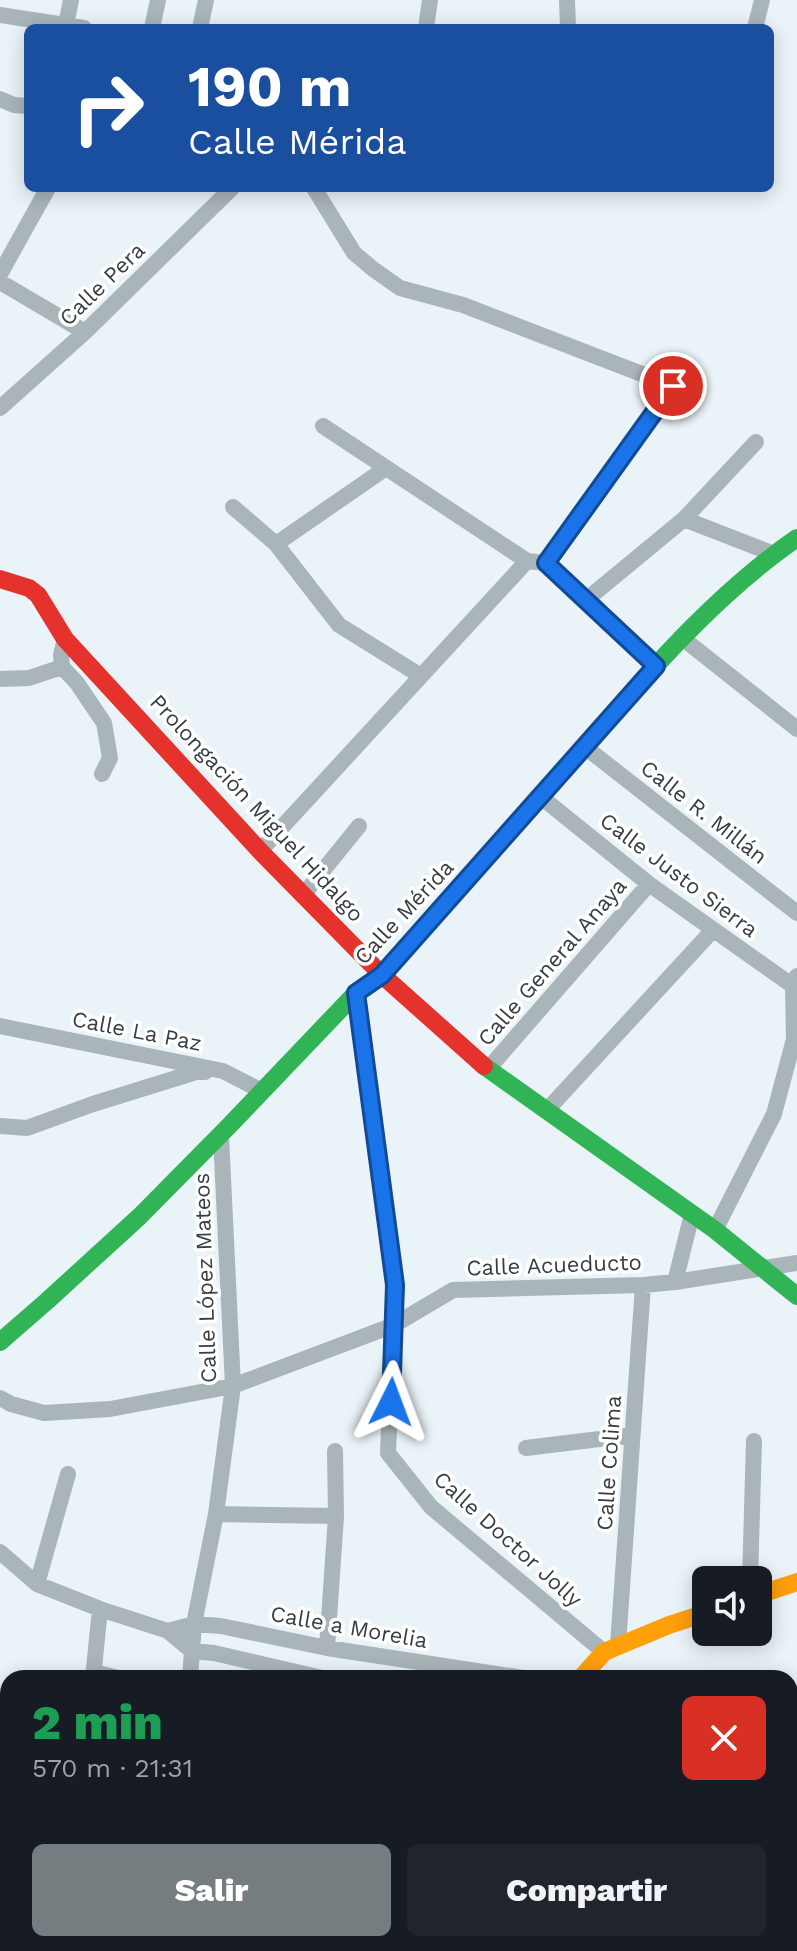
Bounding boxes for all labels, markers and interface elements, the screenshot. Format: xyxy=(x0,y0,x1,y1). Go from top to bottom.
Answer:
text: 190 m xyxy=(188,54,351,120)
icon: right xyxy=(56,56,160,160)
text: Calle Mérida xyxy=(188,121,407,163)
street label: Calle Pera xyxy=(54,237,150,331)
pin xyxy=(639,352,707,420)
icon: arrive xyxy=(651,364,695,408)
street label: Prolongación Miguel Hidalgo xyxy=(145,689,369,927)
street label: Calle R. Millán xyxy=(636,755,772,869)
street label: Calle Justo Sierra xyxy=(595,808,763,942)
street label: Calle Mérida xyxy=(349,855,459,969)
street label: Calle General Anaya xyxy=(473,873,631,1051)
street label: Calle La Paz xyxy=(70,1006,204,1056)
street label: Calle López Mateos xyxy=(189,1172,221,1384)
street label: Calle Acueducto xyxy=(466,1249,642,1281)
position arrow xyxy=(349,1360,433,1444)
street label: Calle Colima xyxy=(592,1395,626,1531)
street label: Calle Doctor Jolly xyxy=(429,1466,588,1612)
map controls xyxy=(692,1566,772,1646)
button: sound xyxy=(692,1566,772,1646)
street label: Calle a Morelia xyxy=(269,1601,429,1653)
text: 2 min xyxy=(32,1694,163,1751)
button: close xyxy=(682,1696,766,1780)
text: 570 m · 21:31 xyxy=(32,1753,193,1783)
button: Salir xyxy=(32,1844,391,1936)
button: Compartir xyxy=(407,1844,766,1936)

